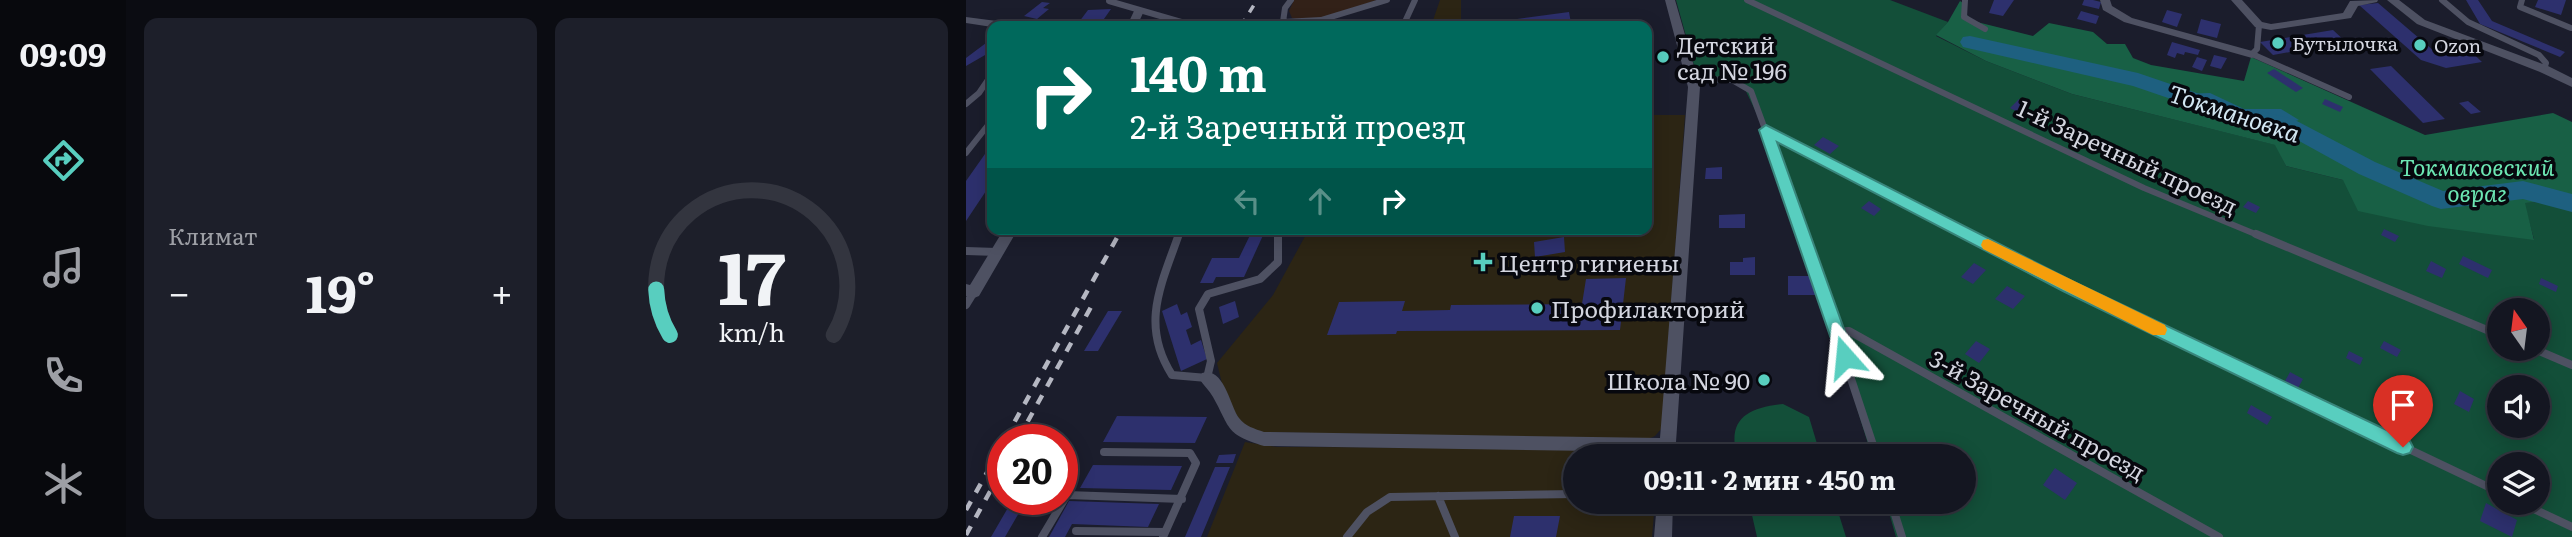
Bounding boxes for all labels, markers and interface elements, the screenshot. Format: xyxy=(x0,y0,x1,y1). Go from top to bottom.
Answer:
place label: Детский сад № 196 xyxy=(1677,27,1787,87)
text: 09:09 xyxy=(20,29,106,77)
place label: Бутылочка xyxy=(2292,29,2399,57)
place label: Ozon xyxy=(2434,31,2481,59)
text: 140 m xyxy=(1130,34,1267,107)
marker: Бутылочка xyxy=(2270,35,2286,51)
marker: Ozon xyxy=(2412,37,2428,53)
icon: right xyxy=(1015,49,1106,140)
marker: Детский сад № 196 xyxy=(1655,49,1671,65)
water label: Токмановка xyxy=(2165,74,2305,150)
street label: 1-й Заречный проезд xyxy=(2012,90,2244,222)
text: 2-й Заречный проезд xyxy=(1130,101,1466,149)
icon: directions xyxy=(39,136,88,185)
park label: Токмаковский овраг xyxy=(2400,149,2555,209)
icon: left xyxy=(1228,182,1266,220)
icon: ahead xyxy=(1301,182,1339,220)
icon: right xyxy=(1374,182,1412,220)
text: Климат xyxy=(168,218,258,252)
text: 17 xyxy=(718,219,786,327)
icon: music xyxy=(39,243,88,292)
place label: Центр гигиены xyxy=(1499,245,1679,279)
text: 19° xyxy=(306,252,375,329)
marker: Центр гигиены xyxy=(1473,252,1493,272)
text: − xyxy=(168,262,190,319)
text: + xyxy=(491,262,513,319)
place label: Профилакторий xyxy=(1551,291,1745,325)
north arrow xyxy=(2487,298,2550,360)
map controls xyxy=(2487,298,2550,515)
marker: Профилакторий xyxy=(1529,300,1545,316)
text: km/h xyxy=(718,312,785,349)
position arrow xyxy=(1808,320,1882,394)
street label: 3-й Заречный проезд xyxy=(1924,340,2152,488)
icon: phone xyxy=(39,351,88,400)
place label: Школа № 90 xyxy=(1606,363,1750,397)
marker: Школа № 90 xyxy=(1756,372,1772,388)
pin xyxy=(2373,375,2433,447)
button: sound xyxy=(2487,375,2550,438)
icon: arrive xyxy=(2384,386,2422,424)
speed limit sign: 20 xyxy=(987,424,1078,515)
button: layers xyxy=(2487,452,2550,515)
icon: climate xyxy=(39,459,88,508)
text: 09:11 · 2 мин · 450 m xyxy=(1643,459,1896,498)

